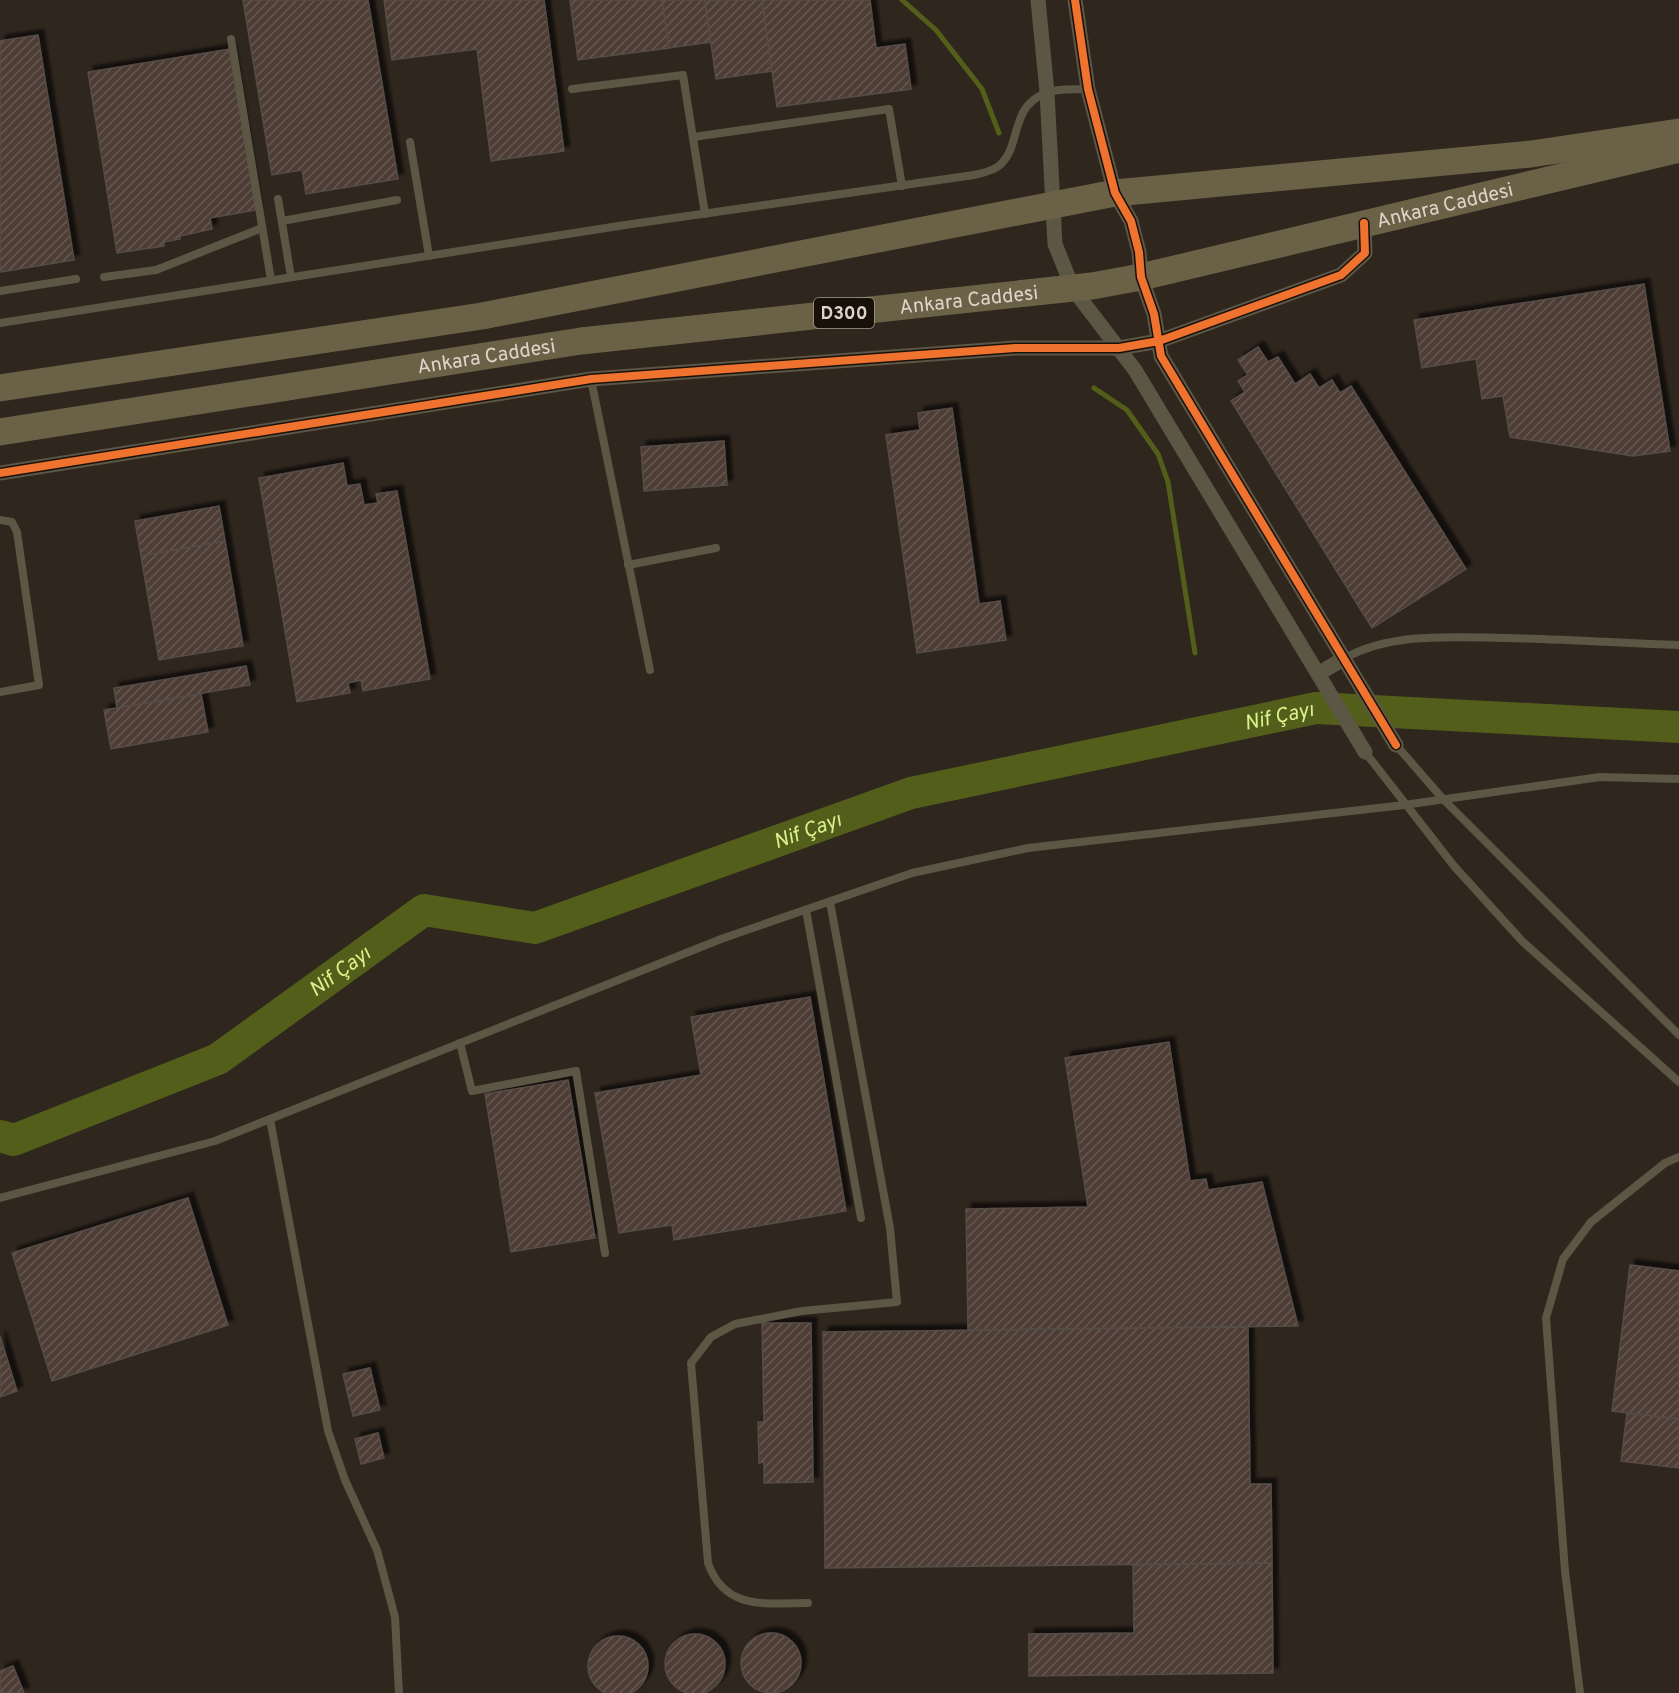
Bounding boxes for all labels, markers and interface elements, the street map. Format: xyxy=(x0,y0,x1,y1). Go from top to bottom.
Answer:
street label: Ankara Caddesi xyxy=(1374,178,1516,236)
street label: Ankara Caddesi xyxy=(898,281,1040,322)
road number: D300 xyxy=(814,298,874,328)
street label: Ankara Caddesi xyxy=(415,334,557,381)
water label: Nif Çayı xyxy=(1242,697,1317,738)
water label: Nif Çayı xyxy=(770,807,846,856)
water label: Nif Çayı xyxy=(304,940,377,1004)

